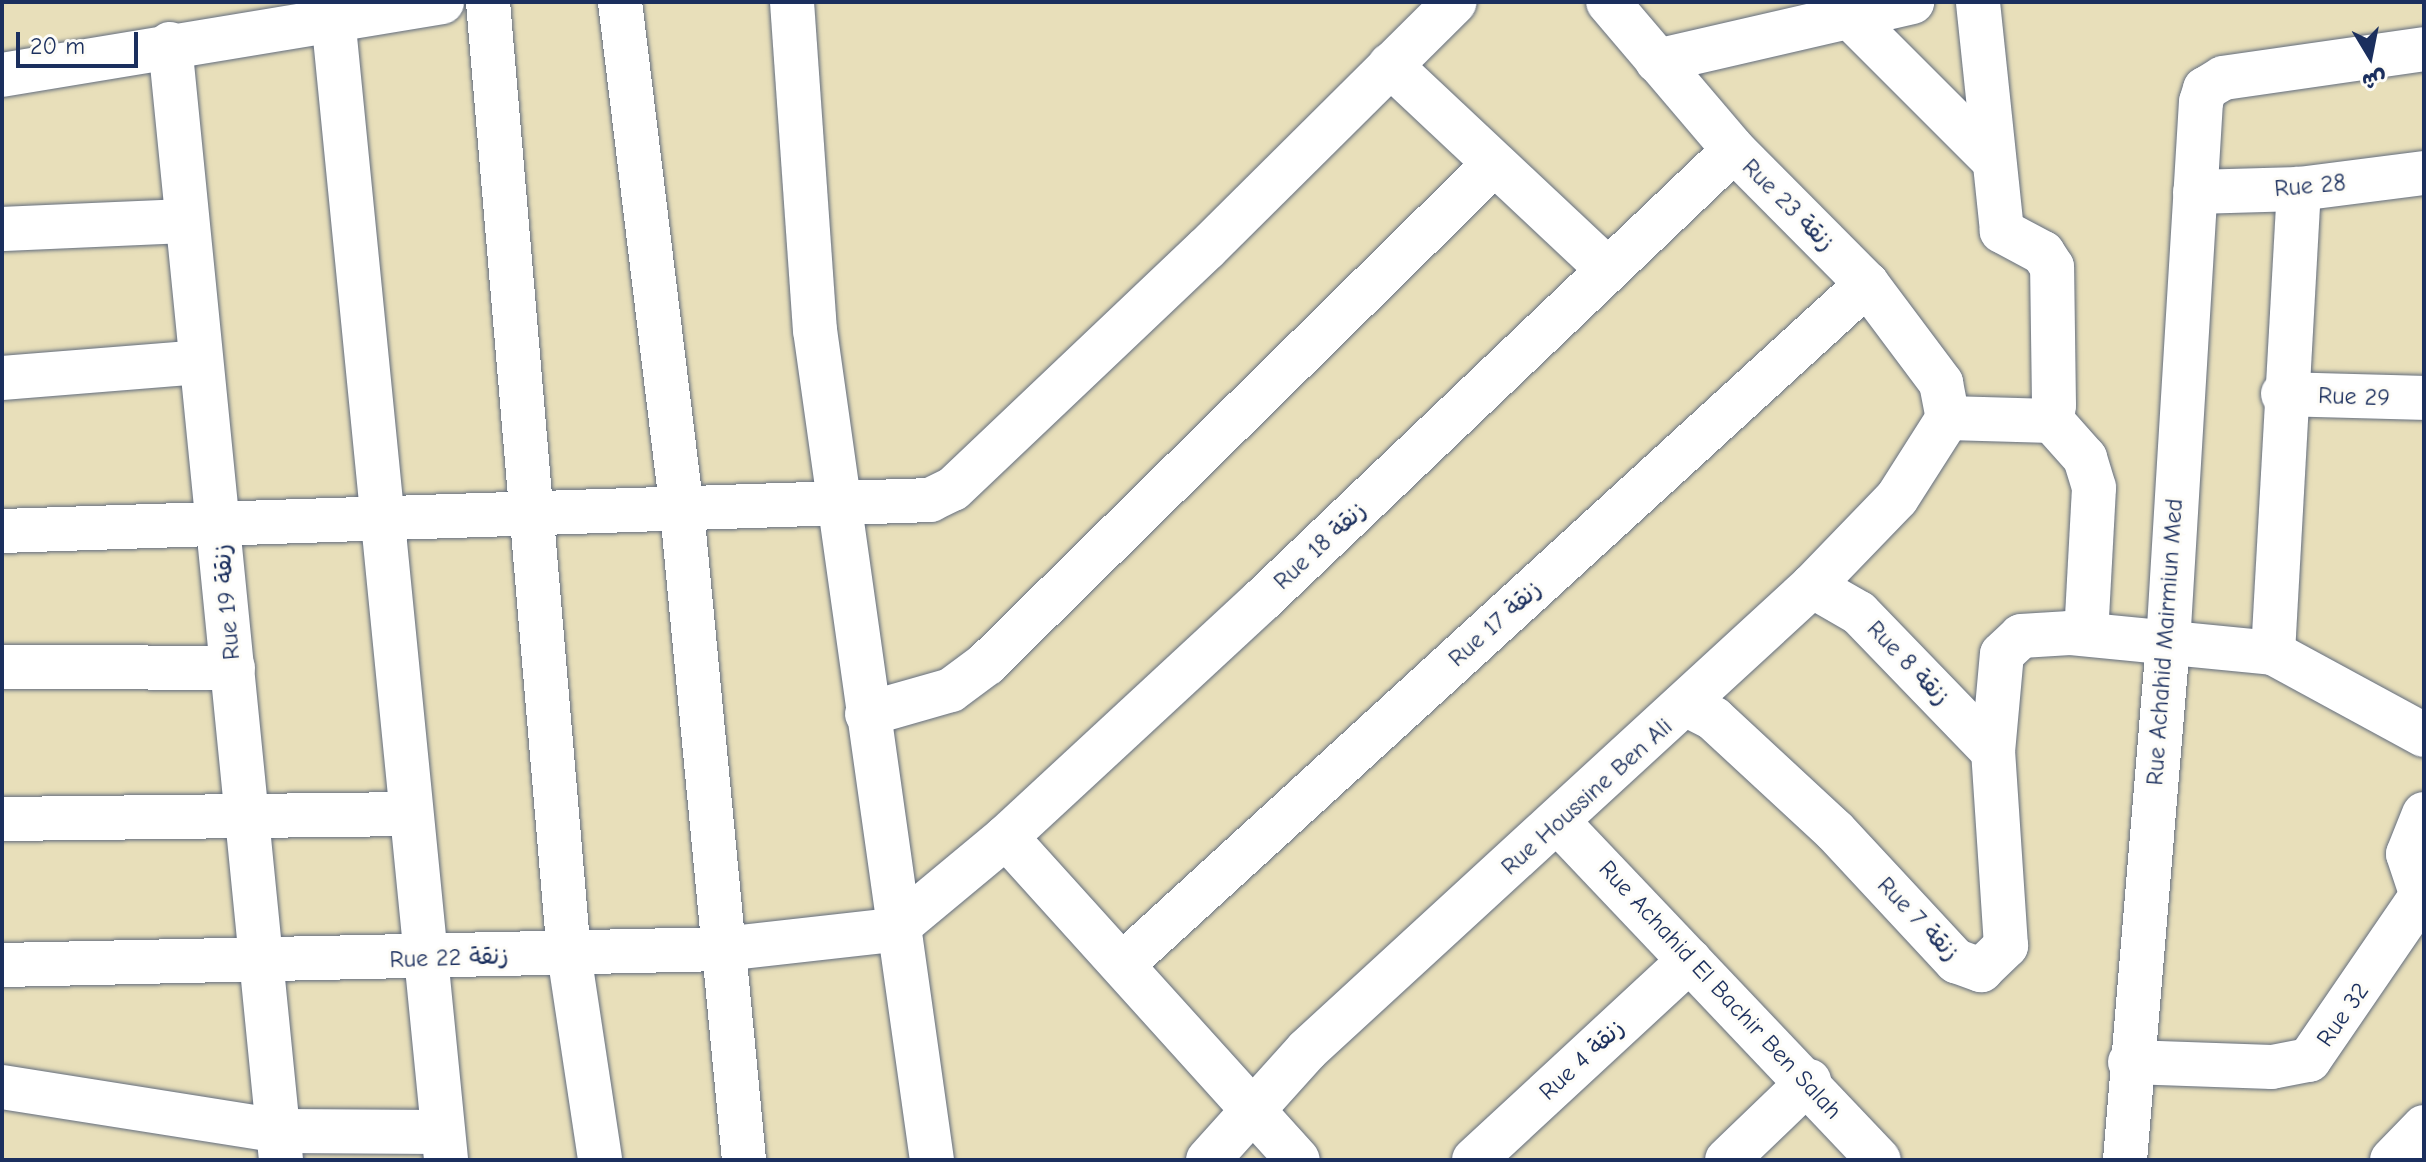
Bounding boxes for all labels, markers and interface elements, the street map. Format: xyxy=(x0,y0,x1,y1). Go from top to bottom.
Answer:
scale bar xyxy=(20,16,142,66)
north arrow xyxy=(2330,16,2410,96)
text: 20 m xyxy=(30,32,85,60)
text: ش xyxy=(2360,65,2388,95)
street label: Rue 23 زنقة xyxy=(1736,153,1840,257)
street label: Rue 28 xyxy=(2273,169,2347,203)
street label: Rue 29 xyxy=(2318,381,2390,413)
street label: Rue 18 زنقة xyxy=(1268,496,1372,596)
street label: Rue Achahid Mairmiun Med xyxy=(2141,498,2189,786)
street label: Rue 19 زنقة xyxy=(208,543,246,661)
street label: Rue 17 زنقة xyxy=(1443,575,1547,673)
street label: Rue 8 زنقة xyxy=(1861,615,1955,711)
street label: Rue Houssine Ben Ali xyxy=(1495,713,1679,881)
street label: Rue Achahid El Bachir Ben Salah xyxy=(1592,855,1848,1125)
street label: Rue 7 زنقة xyxy=(1871,871,1965,967)
street label: Rue 22 زنقة xyxy=(389,942,509,974)
street label: Rue 32 xyxy=(2311,978,2375,1052)
street label: Rue 4 زنقة xyxy=(1534,1013,1630,1107)

